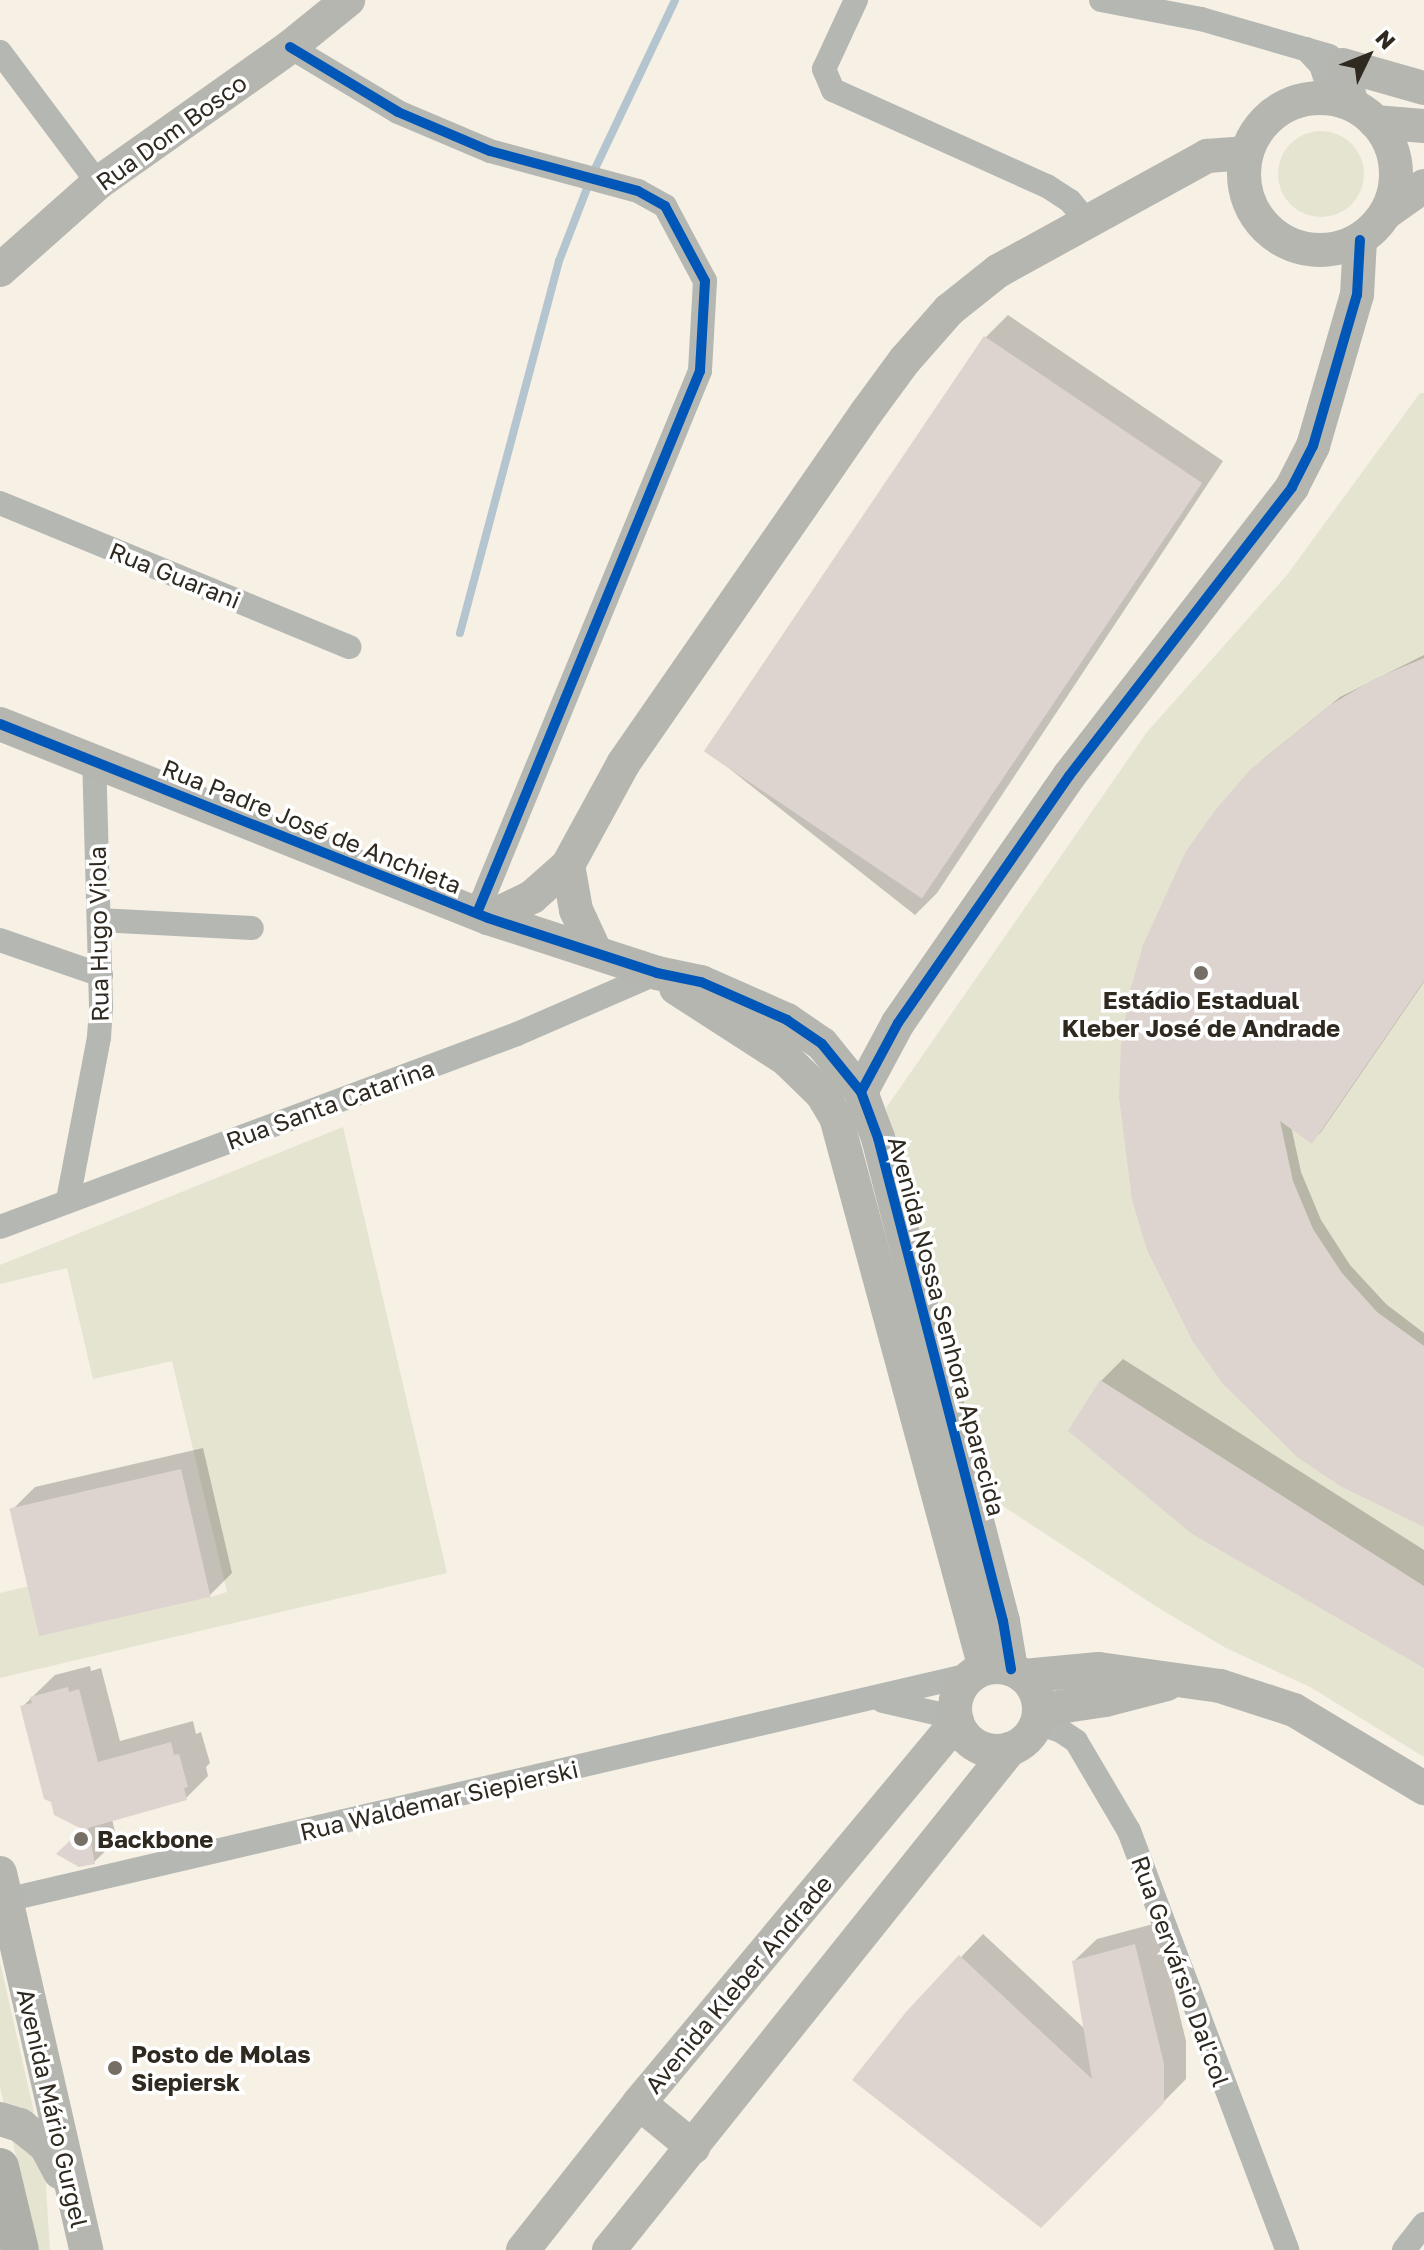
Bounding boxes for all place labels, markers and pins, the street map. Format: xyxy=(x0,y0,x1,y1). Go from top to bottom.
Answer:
marker: Estádio Estadual Kleber José de Andrade xyxy=(1192,964,1210,982)
place label: Estádio Estadual Kleber José de Andrade xyxy=(1062,986,1340,1042)
place label: Backbone xyxy=(97,1825,213,1853)
marker: Backbone xyxy=(72,1830,90,1848)
place label: Posto de Molas Siepiersk xyxy=(131,2040,311,2096)
marker: Posto de Molas Siepiersk xyxy=(106,2059,124,2077)

